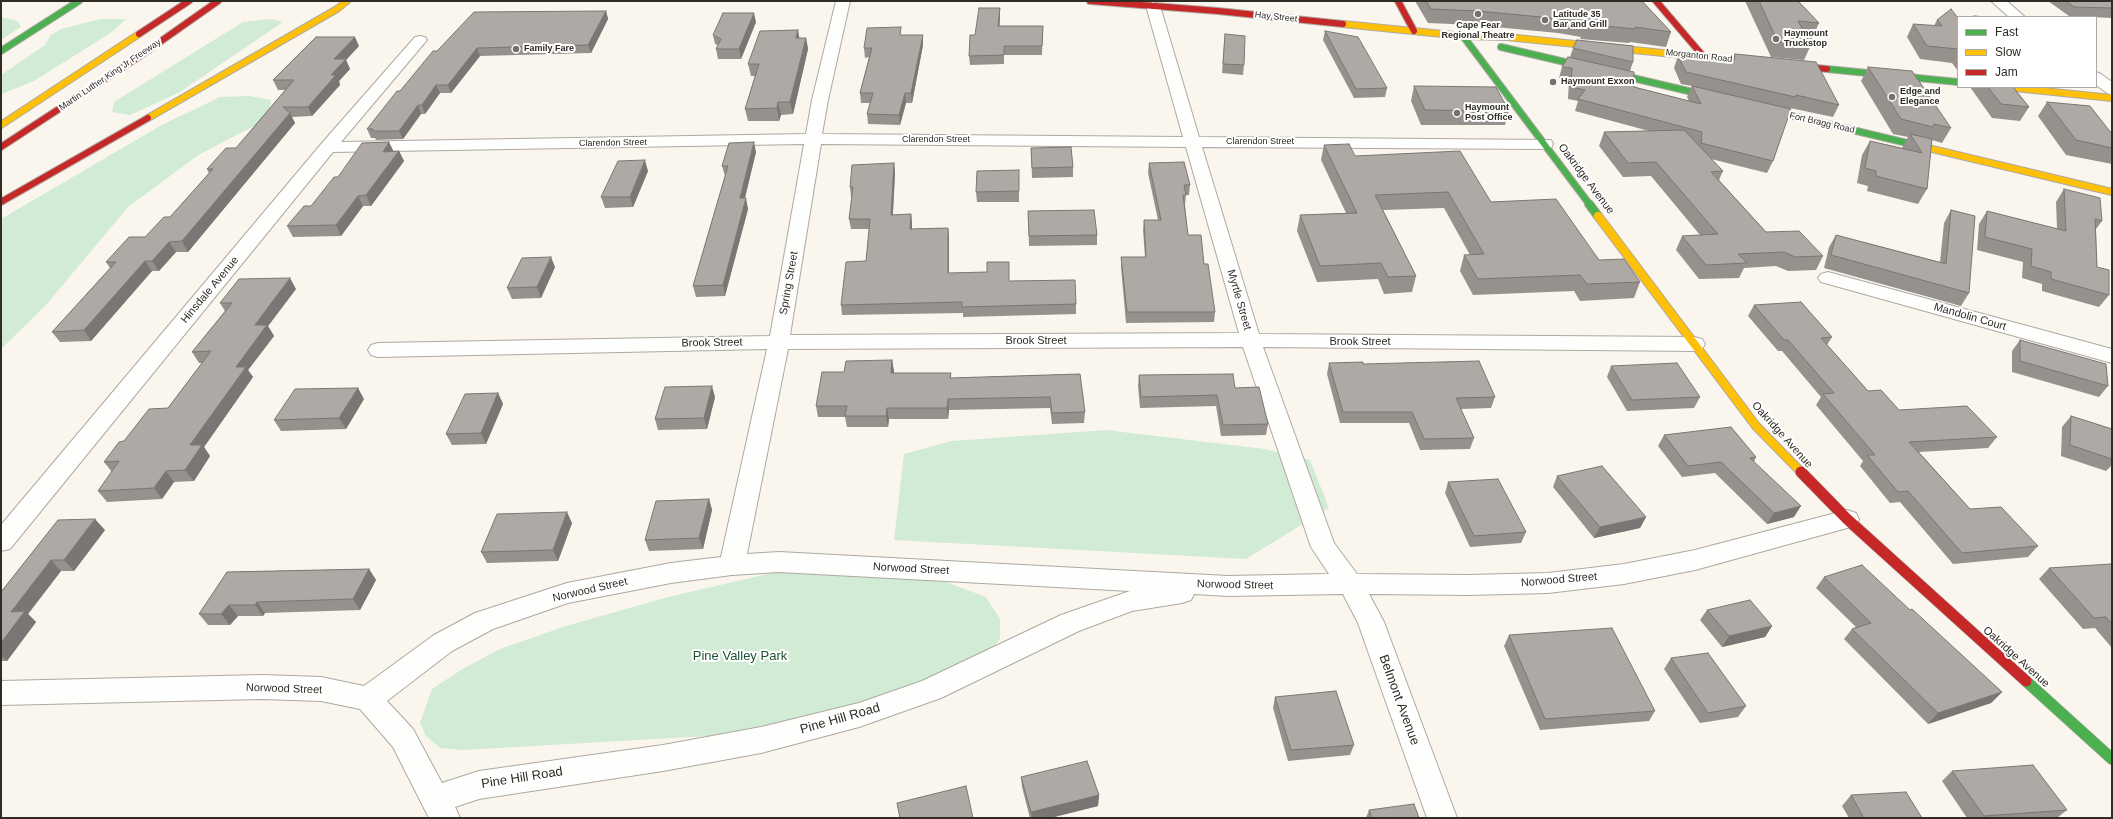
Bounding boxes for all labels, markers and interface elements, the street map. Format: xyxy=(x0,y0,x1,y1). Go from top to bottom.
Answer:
street label: Hay Street xyxy=(1254,9,1298,25)
marker: Cape Fear Regional Theatre xyxy=(1473,9,1483,19)
place label: Latitude 35 Bar and Grill xyxy=(1553,10,1607,31)
marker: Latitude 35 Bar and Grill xyxy=(1540,15,1550,25)
legend xyxy=(1957,16,2097,88)
place label: Cape Fear Regional Theatre xyxy=(1441,21,1515,42)
text: Fast xyxy=(1995,25,2018,39)
place label: Haymount Truckstop xyxy=(1784,29,1828,50)
marker: Haymount Truckstop xyxy=(1771,34,1781,44)
street label: Martin Luther King Jr Freeway xyxy=(57,37,163,113)
marker: Family Fare xyxy=(511,44,521,54)
place label: Family Fare xyxy=(524,44,574,54)
text: Slow xyxy=(1995,45,2021,59)
street label: Morganton Road xyxy=(1665,47,1733,65)
text: Jam xyxy=(1995,65,2018,79)
marker: Haymount Exxon xyxy=(1548,77,1558,87)
place label: Haymount Exxon xyxy=(1561,77,1635,87)
place label: Edge and Elegance xyxy=(1900,87,1941,108)
marker: Edge and Elegance xyxy=(1887,92,1897,102)
place label: Haymount Post Office xyxy=(1465,103,1513,124)
marker: Haymount Post Office xyxy=(1452,108,1462,118)
street label: Fort Bragg Road xyxy=(1788,110,1856,136)
street label: Clarendon Street xyxy=(902,135,970,145)
street label: Clarendon Street xyxy=(579,137,647,149)
street label: Clarendon Street xyxy=(1226,137,1294,147)
street label: Oakridge Avenue xyxy=(1555,141,1617,217)
street label: Spring Street xyxy=(777,250,801,316)
street label: Hinsdale Avenue xyxy=(178,254,242,326)
street label: Myrtle Street xyxy=(1224,268,1254,332)
street label: Mandolin Court xyxy=(1932,300,2008,334)
street label: Brook Street xyxy=(1005,334,1067,348)
street label: Brook Street xyxy=(1329,335,1391,349)
street label: Brook Street xyxy=(681,336,743,350)
street label: Oakridge Avenue xyxy=(1749,399,1815,471)
street label: Norwood Street xyxy=(872,560,950,578)
street label: Norwood Street xyxy=(1520,570,1598,590)
street label: Norwood Street xyxy=(551,575,629,605)
street label: Norwood Street xyxy=(1197,578,1273,592)
street label: Oakridge Avenue xyxy=(1980,624,2052,690)
park label: Pine Valley Park xyxy=(693,648,787,664)
street label: Belmont Avenue xyxy=(1375,653,1423,747)
street label: Norwood Street xyxy=(246,681,322,697)
street label: Pine Hill Road xyxy=(798,700,882,738)
street label: Pine Hill Road xyxy=(480,764,564,792)

